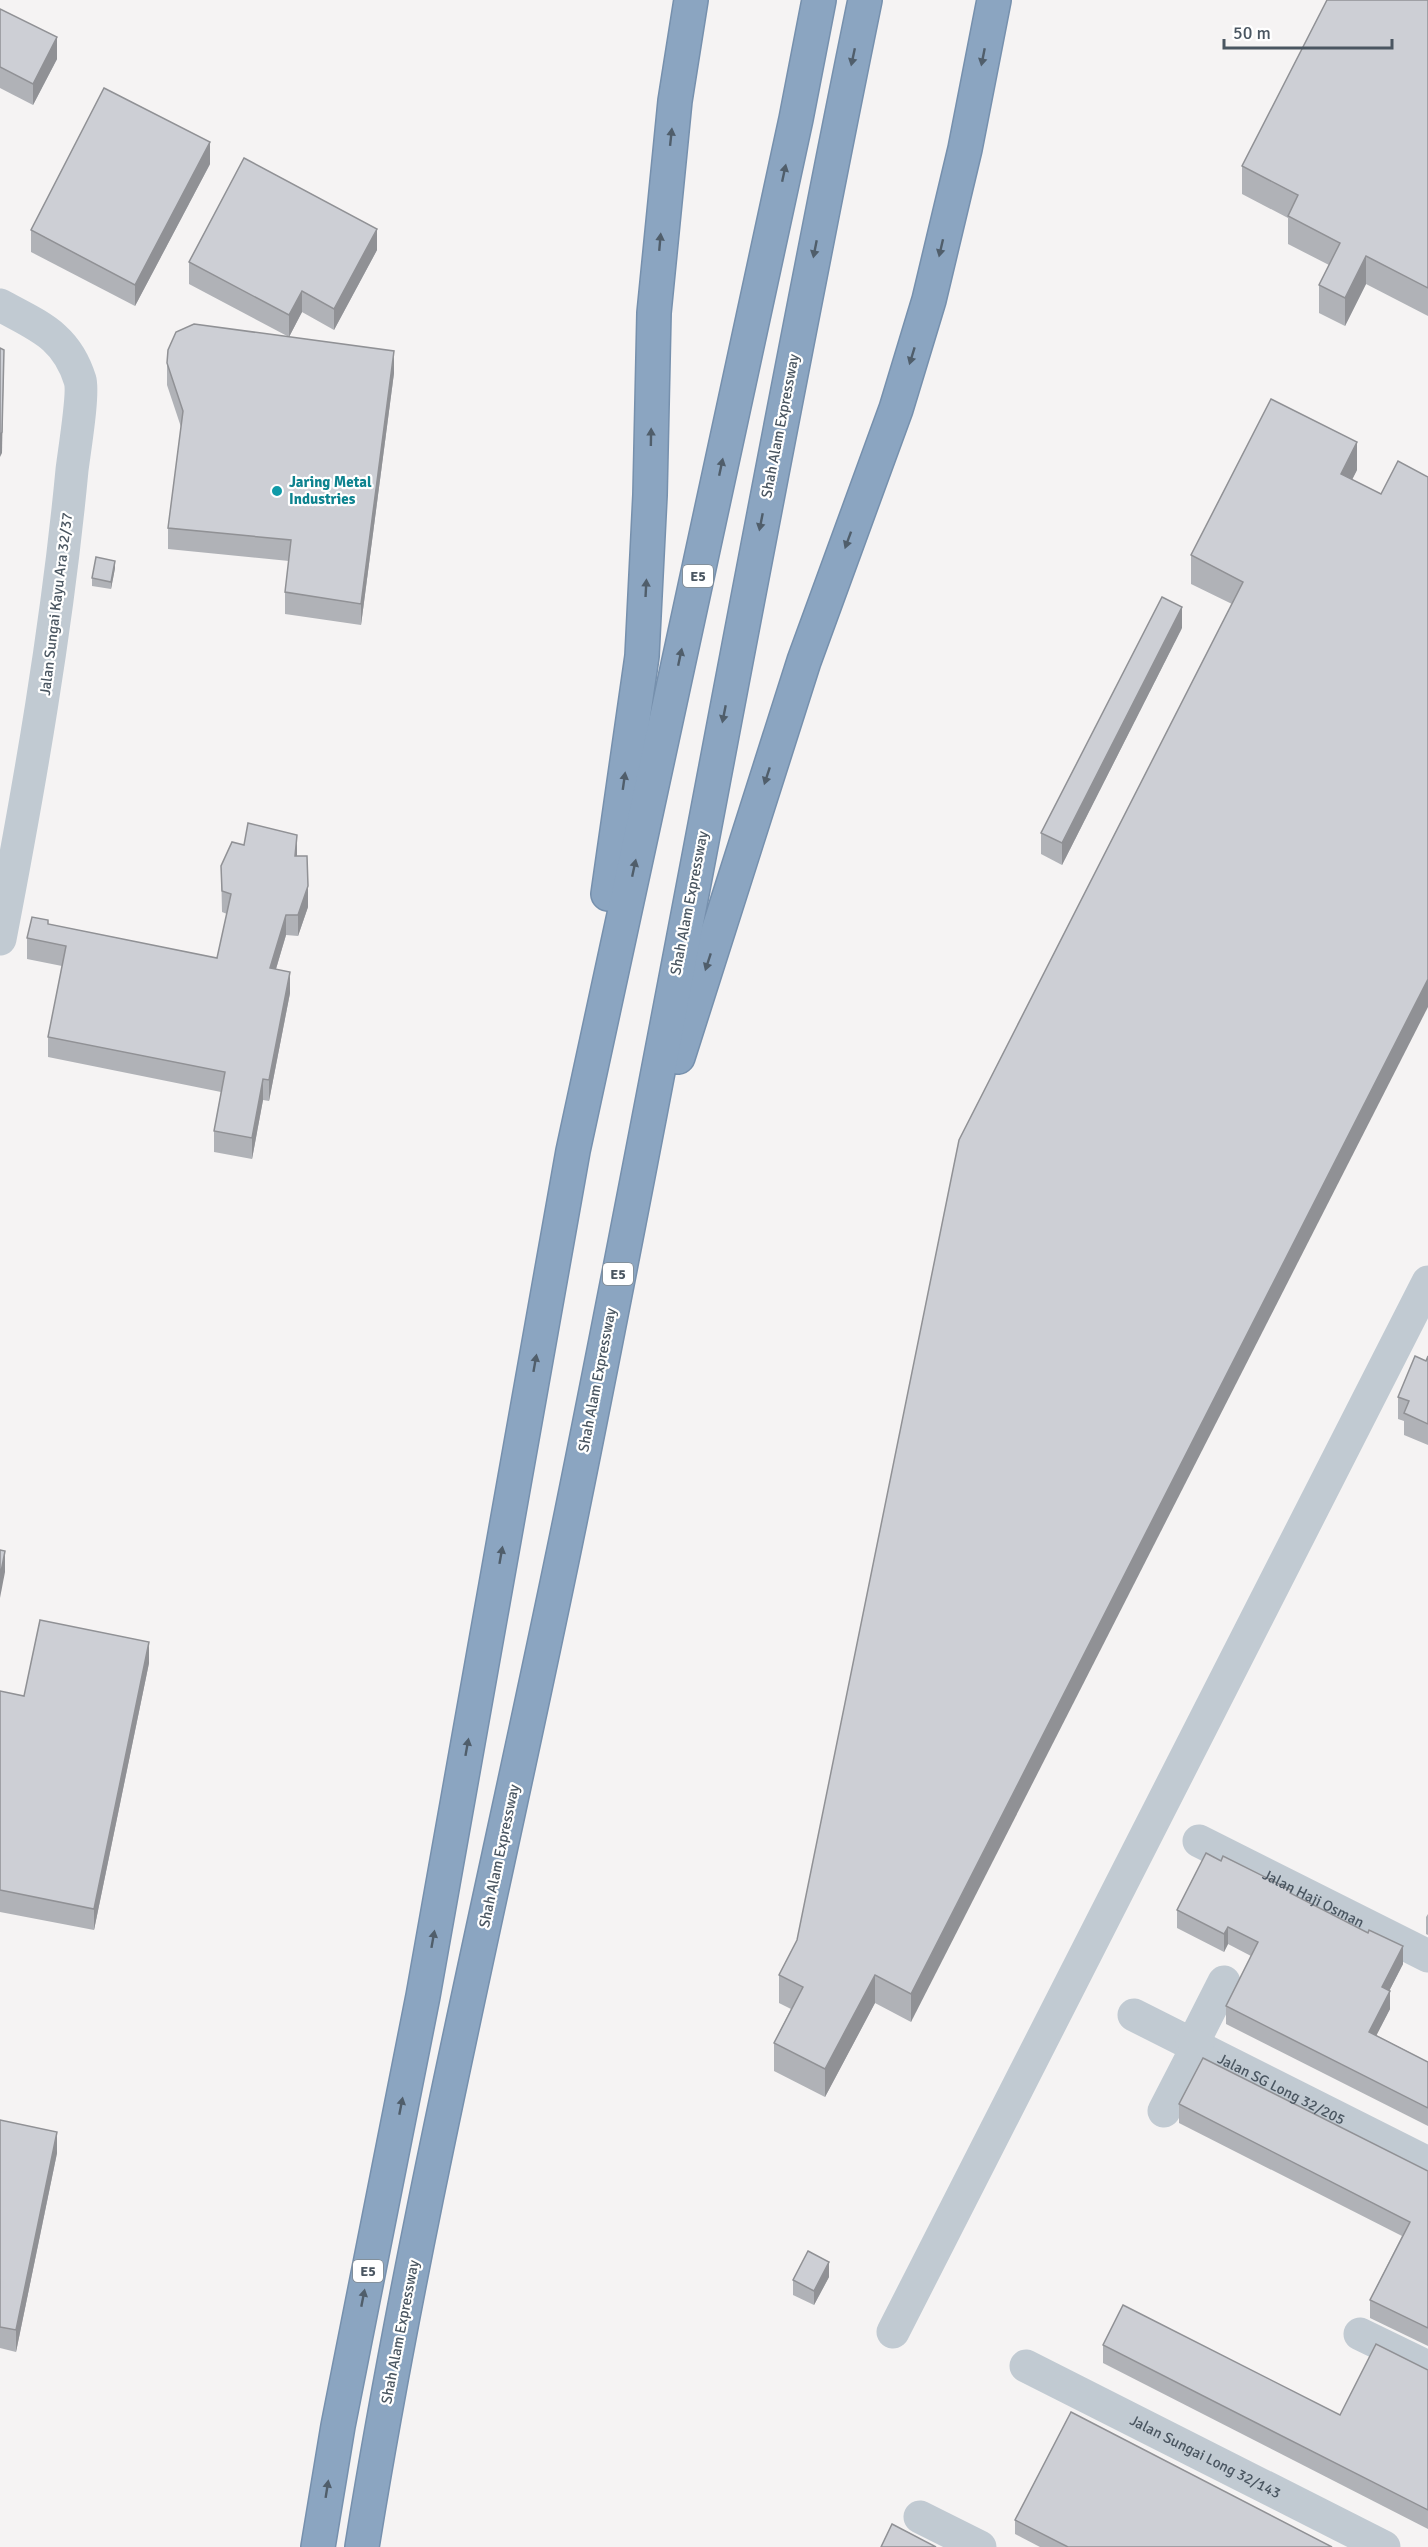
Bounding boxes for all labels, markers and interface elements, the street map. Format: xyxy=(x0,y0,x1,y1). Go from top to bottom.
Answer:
scale bar xyxy=(1224,12,1392,50)
text: 50 m xyxy=(1233,22,1271,44)
one-way arrow xyxy=(848,48,857,67)
one-way arrow xyxy=(978,48,987,67)
one-way arrow xyxy=(666,128,676,147)
one-way arrow xyxy=(780,164,789,183)
one-way arrow xyxy=(656,233,665,252)
one-way arrow xyxy=(810,239,819,258)
one-way arrow xyxy=(936,239,946,257)
one-way arrow xyxy=(907,347,916,365)
street label: Shah Alam Expressway xyxy=(757,353,803,499)
one-way arrow xyxy=(646,427,656,446)
one-way arrow xyxy=(717,457,726,476)
place label: Jaring Metal Industries xyxy=(289,473,372,508)
marker: Jaring Metal Industries xyxy=(270,484,284,498)
street label: Jalan Sungai Kayu Ara 32/37 xyxy=(36,511,76,697)
one-way arrow xyxy=(756,513,765,532)
one-way arrow xyxy=(843,531,852,549)
road number: E5 xyxy=(683,565,713,587)
one-way arrow xyxy=(641,578,650,597)
one-way arrow xyxy=(676,648,685,667)
one-way arrow xyxy=(720,704,729,723)
one-way arrow xyxy=(762,767,771,785)
one-way arrow xyxy=(620,772,629,791)
street label: Shah Alam Expressway xyxy=(666,830,712,976)
one-way arrow xyxy=(630,859,639,878)
one-way arrow xyxy=(703,953,712,971)
road number: E5 xyxy=(603,1263,633,1285)
street label: Shah Alam Expressway xyxy=(574,1307,620,1453)
one-way arrow xyxy=(531,1353,540,1372)
one-way arrow xyxy=(497,1545,506,1564)
one-way arrow xyxy=(463,1737,472,1756)
street label: Shah Alam Expressway xyxy=(475,1783,523,1929)
street label: Jalan Haji Osman xyxy=(1260,1865,1367,1931)
one-way arrow xyxy=(429,1929,438,1948)
street label: Jalan SG Long 32/205 xyxy=(1215,2050,1348,2129)
one-way arrow xyxy=(397,2097,406,2116)
street label: Shah Alam Expressway xyxy=(377,2259,423,2405)
road number: E5 xyxy=(353,2260,383,2282)
one-way arrow xyxy=(359,2288,368,2307)
street label: Jalan Sungai Long 32/143 xyxy=(1127,2411,1284,2502)
one-way arrow xyxy=(323,2480,332,2499)

